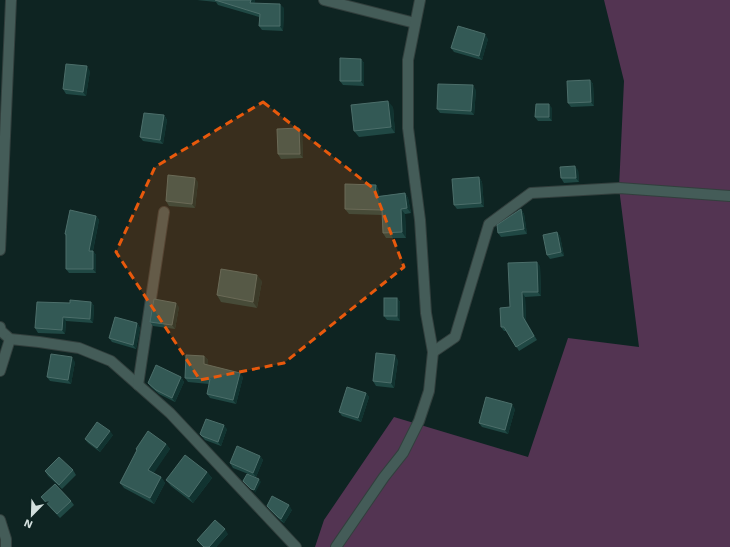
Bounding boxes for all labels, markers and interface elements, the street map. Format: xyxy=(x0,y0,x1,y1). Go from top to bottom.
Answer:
north arrow xyxy=(12,495,52,535)
text: N xyxy=(22,516,35,531)

